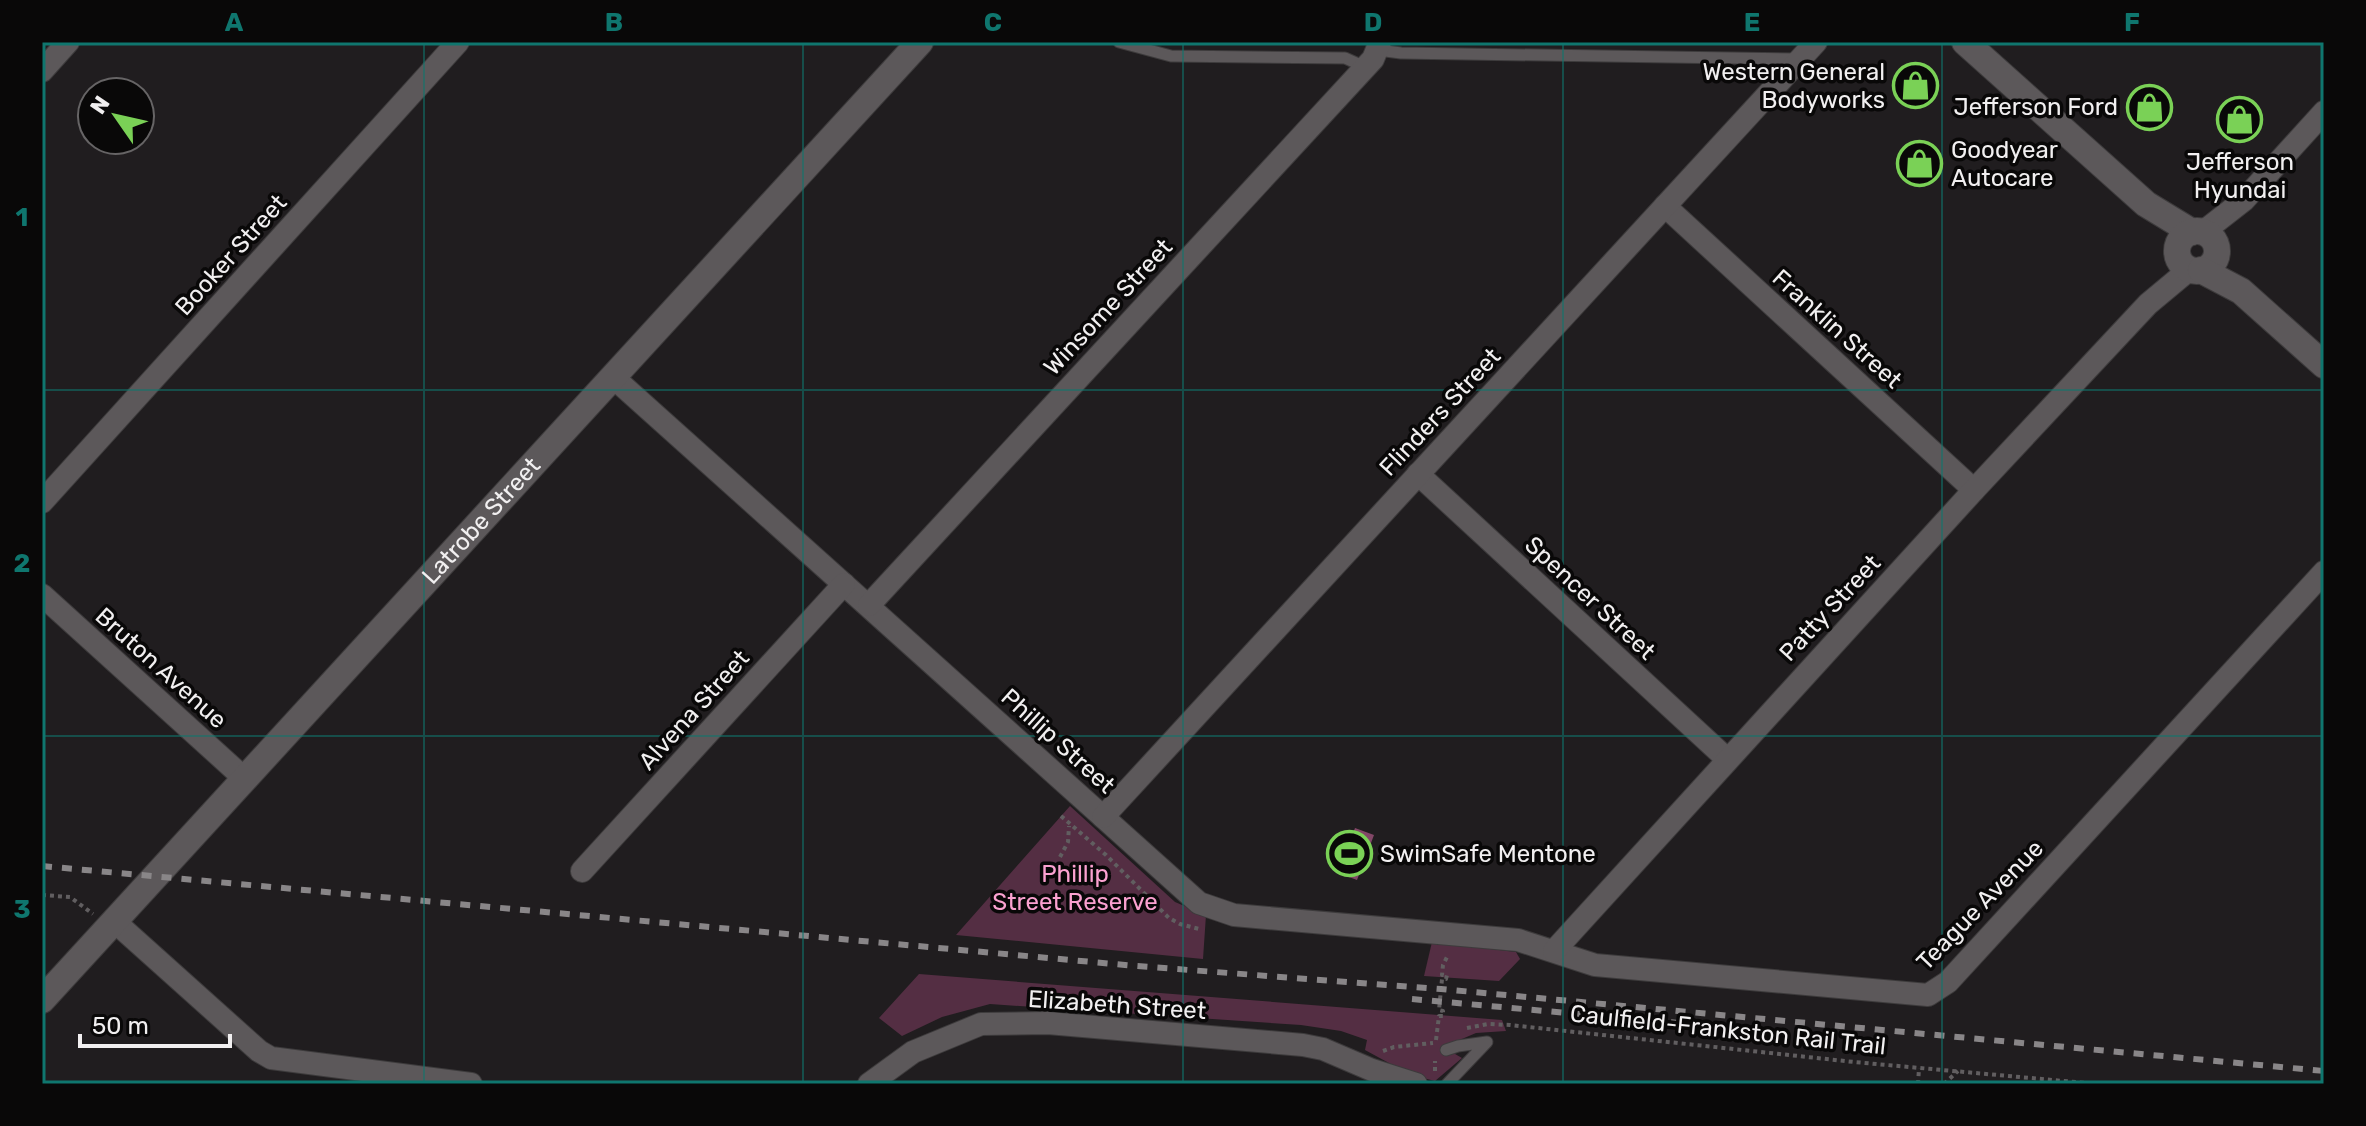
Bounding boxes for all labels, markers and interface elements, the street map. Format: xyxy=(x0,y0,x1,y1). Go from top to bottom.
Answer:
text: A xyxy=(225,7,244,38)
text: B xyxy=(605,7,623,38)
text: C xyxy=(984,7,1002,38)
text: D xyxy=(1364,7,1382,38)
text: E xyxy=(1744,7,1760,38)
text: F xyxy=(2124,7,2140,38)
place label: Western General Bodyworks xyxy=(1702,58,1885,114)
shop icon: Western General Bodyworks xyxy=(1892,62,1940,110)
north arrow xyxy=(76,76,156,156)
shop icon: Jefferson Ford xyxy=(2125,83,2173,131)
text: N xyxy=(84,91,115,119)
place label: Jefferson Ford xyxy=(1953,93,2118,121)
shop icon: Jefferson Hyundai xyxy=(2216,96,2264,144)
place label: Goodyear Autocare xyxy=(1951,136,2058,192)
shop icon: Goodyear Autocare xyxy=(1896,140,1944,188)
place label: Jefferson Hyundai xyxy=(2186,148,2294,204)
street label: Booker Street xyxy=(170,189,292,321)
text: 1 xyxy=(16,202,28,233)
street label: Winsome Street xyxy=(1038,233,1178,381)
street label: Franklin Street xyxy=(1767,264,1907,394)
street label: Flinders Street xyxy=(1374,342,1506,482)
street label: Latrobe Street xyxy=(416,452,546,590)
street label: Spencer Street xyxy=(1519,531,1661,665)
text: 2 xyxy=(14,548,30,579)
street label: Patty Street xyxy=(1774,549,1886,667)
street label: Bruton Avenue xyxy=(90,602,232,734)
street label: Alvena Street xyxy=(633,644,755,776)
street label: Phillip Street xyxy=(996,683,1120,799)
sports icon: SwimSafe Mentone xyxy=(1325,830,1373,878)
street label: Teague Avenue xyxy=(1911,834,2049,976)
place label: SwimSafe Mentone xyxy=(1380,840,1596,868)
park label: Phillip Street Reserve xyxy=(992,860,1158,916)
text: 3 xyxy=(13,894,31,925)
street label: Elizabeth Street xyxy=(1027,985,1207,1025)
scale bar xyxy=(80,998,230,1048)
street label: Caulfield-Frankston Rail Trail xyxy=(1569,999,1887,1061)
text: 50 m xyxy=(92,1012,149,1040)

